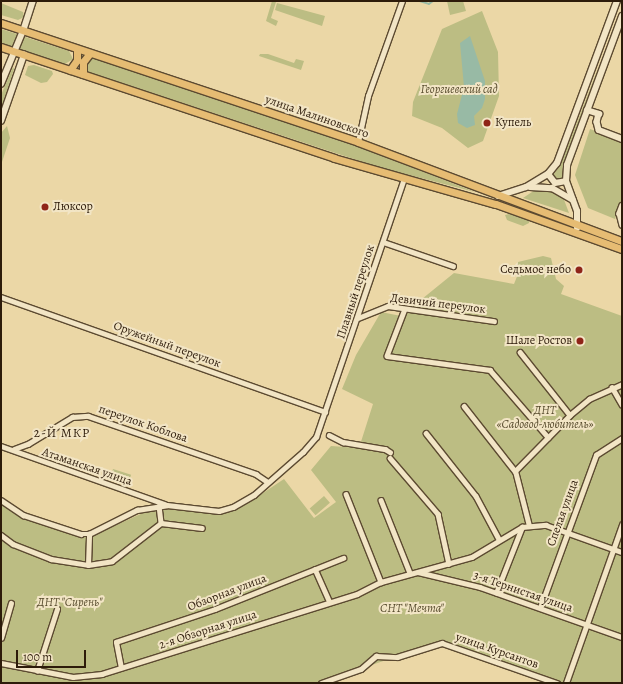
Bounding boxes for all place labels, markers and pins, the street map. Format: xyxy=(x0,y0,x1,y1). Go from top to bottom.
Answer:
place label: Купель xyxy=(495,116,531,130)
marker: Купель xyxy=(482,118,492,128)
place label: Люксор xyxy=(53,200,93,214)
marker: Люксор xyxy=(40,202,50,212)
place label: Седьмое небо xyxy=(500,263,571,277)
marker: Седьмое небо xyxy=(574,265,584,275)
place label: Шале Ростов xyxy=(506,334,572,348)
marker: Шале Ростов xyxy=(575,336,585,346)

